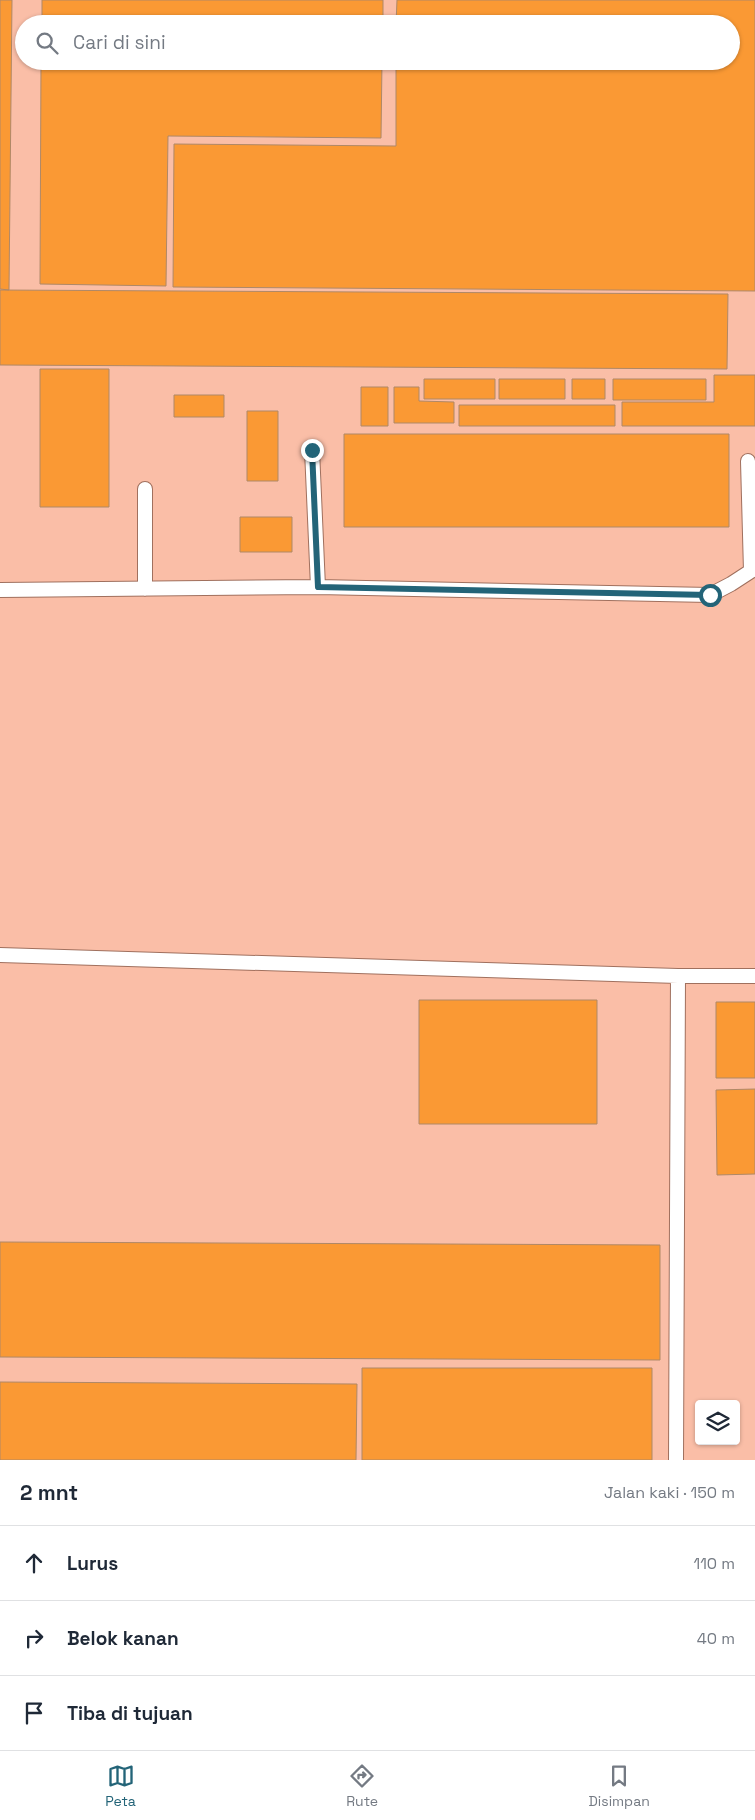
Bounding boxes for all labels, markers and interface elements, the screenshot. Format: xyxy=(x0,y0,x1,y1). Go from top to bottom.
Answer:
search box xyxy=(15,15,740,70)
icon: search xyxy=(33,29,61,57)
text: Cari di sini xyxy=(73,30,166,55)
route end xyxy=(301,439,324,462)
route start xyxy=(699,584,722,607)
map controls xyxy=(695,1400,740,1445)
button: layers xyxy=(695,1400,740,1445)
text: 2 mnt xyxy=(20,1479,78,1506)
text: Jalan kaki · 150 m xyxy=(604,1482,735,1503)
icon: ahead xyxy=(20,1549,48,1577)
text: Lurus xyxy=(67,1551,118,1576)
text: 110 m xyxy=(693,1553,735,1574)
icon: right xyxy=(20,1624,48,1652)
text: Belok kanan xyxy=(67,1626,179,1651)
text: 40 m xyxy=(697,1628,735,1649)
icon: arrive xyxy=(20,1699,48,1727)
text: Tiba di tujuan xyxy=(67,1701,193,1726)
tab: Peta xyxy=(105,1762,136,1810)
tab: Rute xyxy=(346,1762,378,1810)
tab: Disimpan xyxy=(589,1762,650,1810)

